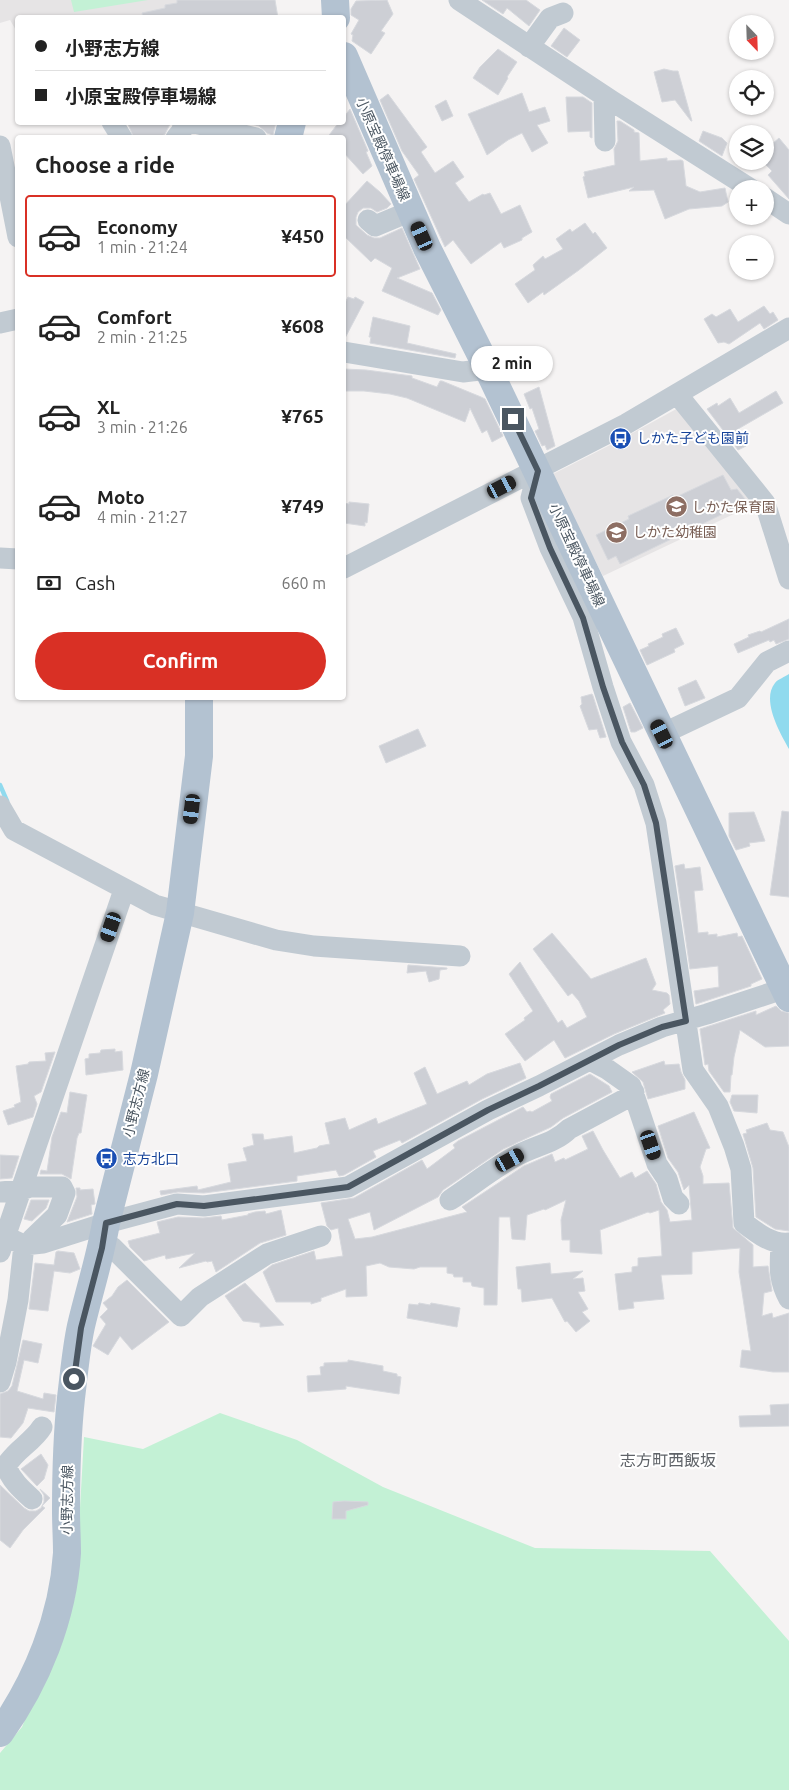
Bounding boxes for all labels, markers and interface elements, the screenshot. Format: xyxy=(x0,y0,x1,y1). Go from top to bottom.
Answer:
north arrow xyxy=(729,15,774,60)
map controls xyxy=(729,15,774,280)
text: 小野志方線 xyxy=(65,37,160,59)
button: locate xyxy=(729,70,774,115)
text: 小原宝殿停車場線 xyxy=(65,85,217,107)
street label: 小原宝殿停車場線 xyxy=(353,95,413,203)
button: layers xyxy=(729,125,774,170)
text: Choose a ride xyxy=(35,152,175,177)
button: + xyxy=(729,180,774,225)
icon: car xyxy=(37,214,82,259)
text: Economy xyxy=(97,216,178,238)
car xyxy=(409,219,434,253)
text: ¥450 xyxy=(281,225,324,247)
button: − xyxy=(729,235,774,280)
text: 1 min · 21:24 xyxy=(97,238,188,256)
icon: car xyxy=(37,304,82,349)
text: Comfort xyxy=(97,306,172,328)
text: ¥608 xyxy=(281,315,324,337)
text: 2 min · 21:25 xyxy=(97,328,188,346)
callout: 2 min xyxy=(472,346,554,382)
text: 2 min xyxy=(492,354,532,372)
icon: car xyxy=(37,394,82,439)
text: XL xyxy=(97,396,120,418)
text: ¥765 xyxy=(281,405,324,427)
route end xyxy=(502,408,524,430)
text: 3 min · 21:26 xyxy=(97,418,188,436)
bus stop icon: しかた子ども園前 xyxy=(609,426,633,450)
place label: しかた子ども園前 xyxy=(637,430,749,446)
car xyxy=(485,474,518,500)
icon: car xyxy=(37,484,82,529)
text: Moto xyxy=(97,486,145,508)
text: ¥749 xyxy=(281,495,324,517)
school or university icon: しかた保育園 xyxy=(664,495,688,519)
place label: しかた保育園 xyxy=(692,499,776,515)
street label: 小原宝殿停車場線 xyxy=(546,501,608,609)
text: 4 min · 21:27 xyxy=(97,508,188,526)
school or university icon: しかた幼稚園 xyxy=(605,520,629,544)
place label: しかた幼稚園 xyxy=(633,524,717,540)
icon: cash xyxy=(35,569,63,597)
text: Cash xyxy=(75,572,116,594)
text: 660 m xyxy=(281,574,326,592)
button: Confirm xyxy=(35,632,326,690)
car xyxy=(648,717,675,751)
car xyxy=(182,793,201,825)
car xyxy=(99,910,122,944)
street label: 小野志方線 xyxy=(120,1067,152,1139)
car xyxy=(639,1128,662,1162)
car xyxy=(493,1146,526,1174)
bus stop icon: 志方北口 xyxy=(95,1147,119,1171)
place label: 志方北口 xyxy=(123,1151,179,1167)
route start xyxy=(63,1368,85,1390)
district label: 志方町西飯坂 xyxy=(620,1451,716,1469)
street label: 小野志方線 xyxy=(58,1465,76,1535)

